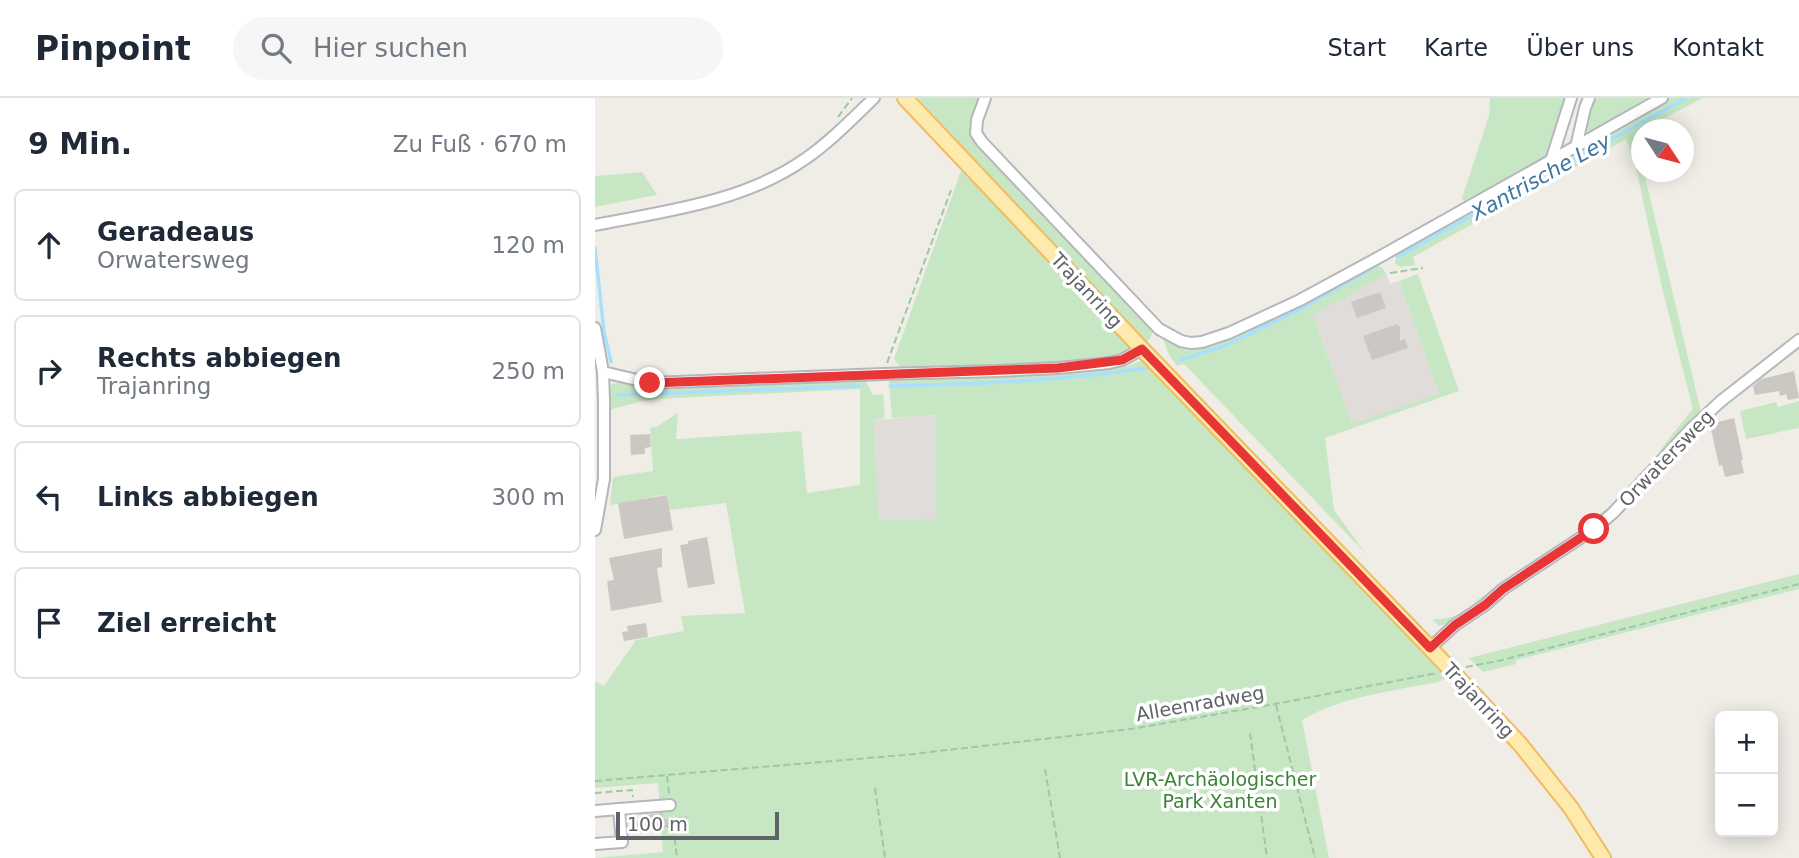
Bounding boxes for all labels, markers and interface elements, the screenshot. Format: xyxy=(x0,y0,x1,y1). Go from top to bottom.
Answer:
search box xyxy=(233,17,723,80)
text: Pinpoint xyxy=(35,29,191,68)
icon: search xyxy=(257,29,295,67)
text: Hier suchen xyxy=(313,33,468,63)
text: Start xyxy=(1327,34,1386,62)
text: Karte xyxy=(1424,34,1488,62)
text: Über uns xyxy=(1526,34,1634,62)
text: Kontakt xyxy=(1672,34,1764,62)
north arrow xyxy=(1631,119,1694,182)
text: 9 Min. xyxy=(28,126,132,161)
water label: Xantrische Ley xyxy=(1466,128,1615,226)
text: Zu Fuß · 670 m xyxy=(393,131,567,157)
text: Geradeaus xyxy=(97,217,254,247)
icon: ahead xyxy=(30,226,68,264)
text: 120 m xyxy=(491,232,565,258)
text: Orwatersweg xyxy=(97,247,250,273)
street label: Trajanring xyxy=(1046,247,1127,332)
text: Rechts abbiegen xyxy=(97,343,342,373)
icon: right xyxy=(30,352,68,390)
text: 250 m xyxy=(491,358,565,384)
route end xyxy=(634,367,665,398)
text: Trajanring xyxy=(97,373,211,399)
street label: Orwatersweg xyxy=(1614,405,1718,511)
icon: left xyxy=(30,478,68,516)
text: Links abbiegen xyxy=(97,482,319,512)
text: 300 m xyxy=(491,484,565,510)
route start xyxy=(1578,513,1609,544)
icon: arrive xyxy=(30,604,68,642)
text: Ziel erreicht xyxy=(97,608,277,638)
street label: Trajanring xyxy=(1438,657,1519,742)
street label: Alleenradweg xyxy=(1134,681,1266,725)
map controls xyxy=(1715,711,1778,837)
button: + xyxy=(1715,711,1778,774)
park label: LVR-Archäologischer Park Xanten xyxy=(1124,768,1317,812)
button: − xyxy=(1715,774,1778,837)
scale bar xyxy=(616,809,779,841)
text: 100 m xyxy=(627,813,688,835)

